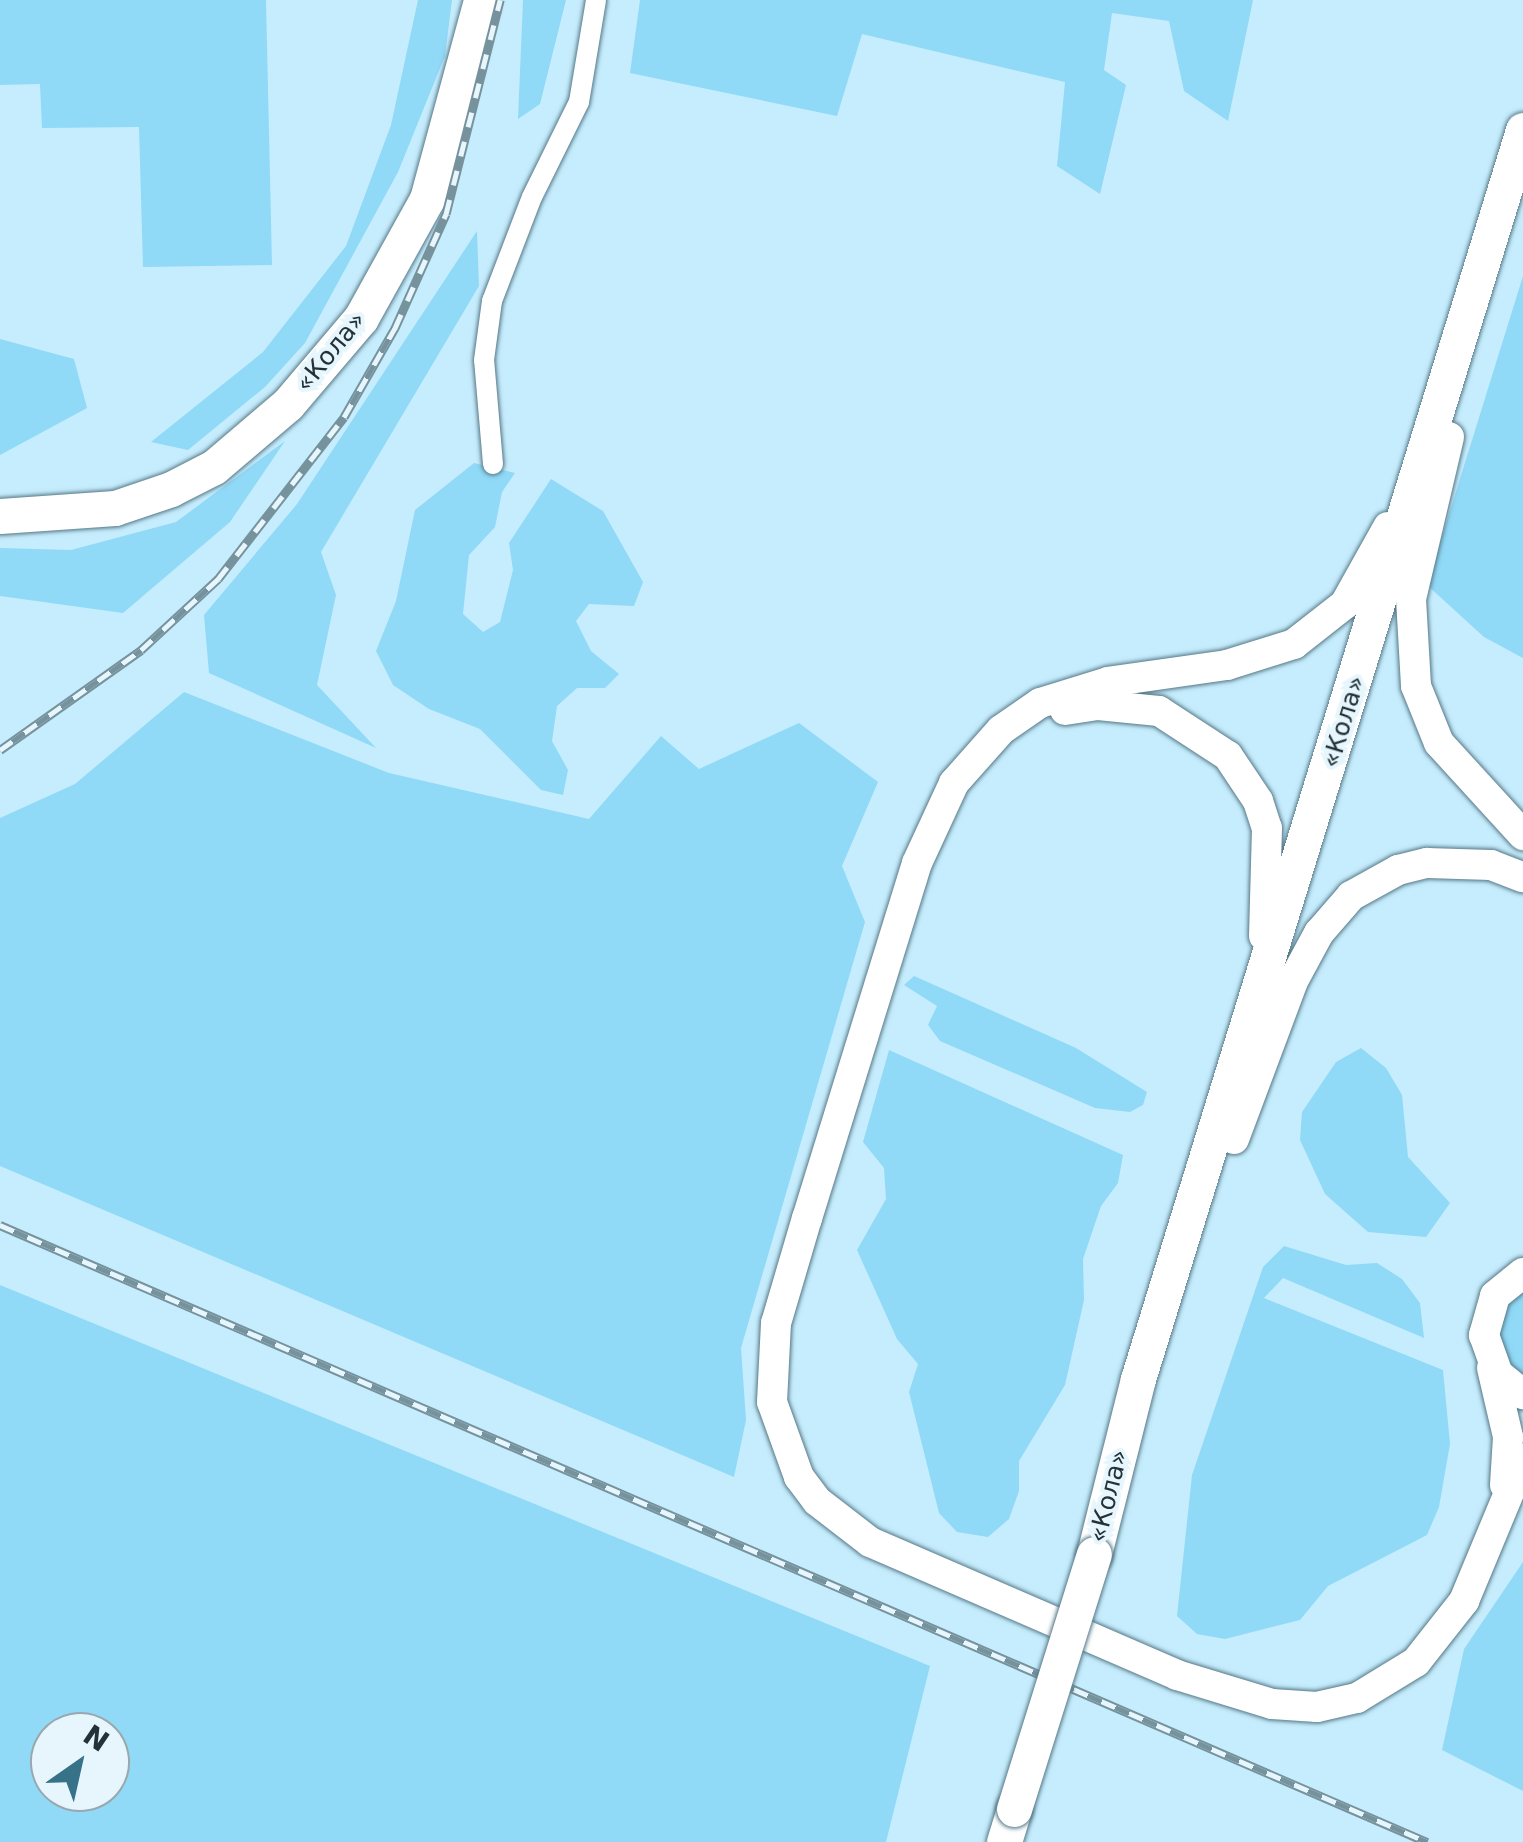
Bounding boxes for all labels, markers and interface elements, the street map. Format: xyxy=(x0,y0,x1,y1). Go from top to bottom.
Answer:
street label: «Кола» xyxy=(289,306,373,398)
street label: «Кола» xyxy=(1316,672,1372,772)
street label: «Кола» xyxy=(1083,1446,1135,1546)
north arrow xyxy=(30,1712,130,1812)
text: N xyxy=(77,1718,115,1759)

